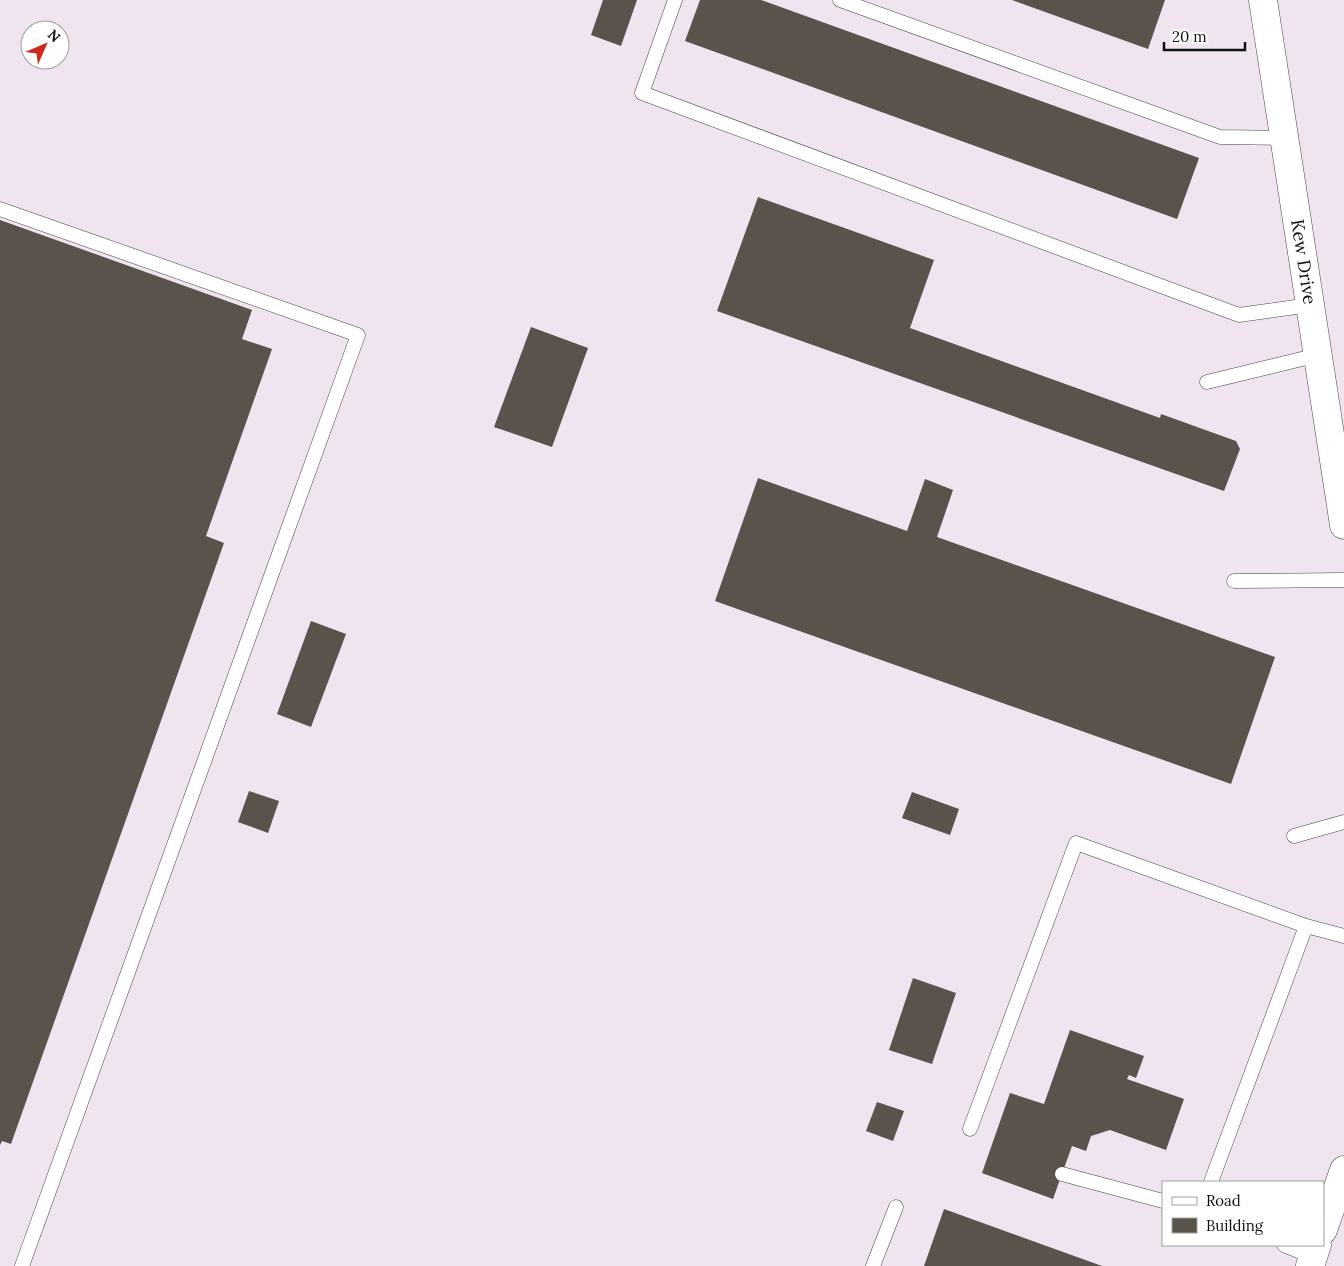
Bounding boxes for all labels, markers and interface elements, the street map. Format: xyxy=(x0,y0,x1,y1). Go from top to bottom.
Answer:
north arrow xyxy=(20,20,70,70)
scale bar xyxy=(1164,20,1245,52)
text: N xyxy=(44,26,65,46)
text: 20 m xyxy=(1172,27,1207,46)
street label: Kew Drive xyxy=(1286,218,1322,306)
legend xyxy=(1162,1181,1324,1246)
text: Road xyxy=(1206,1191,1241,1210)
text: Building xyxy=(1206,1216,1264,1235)

